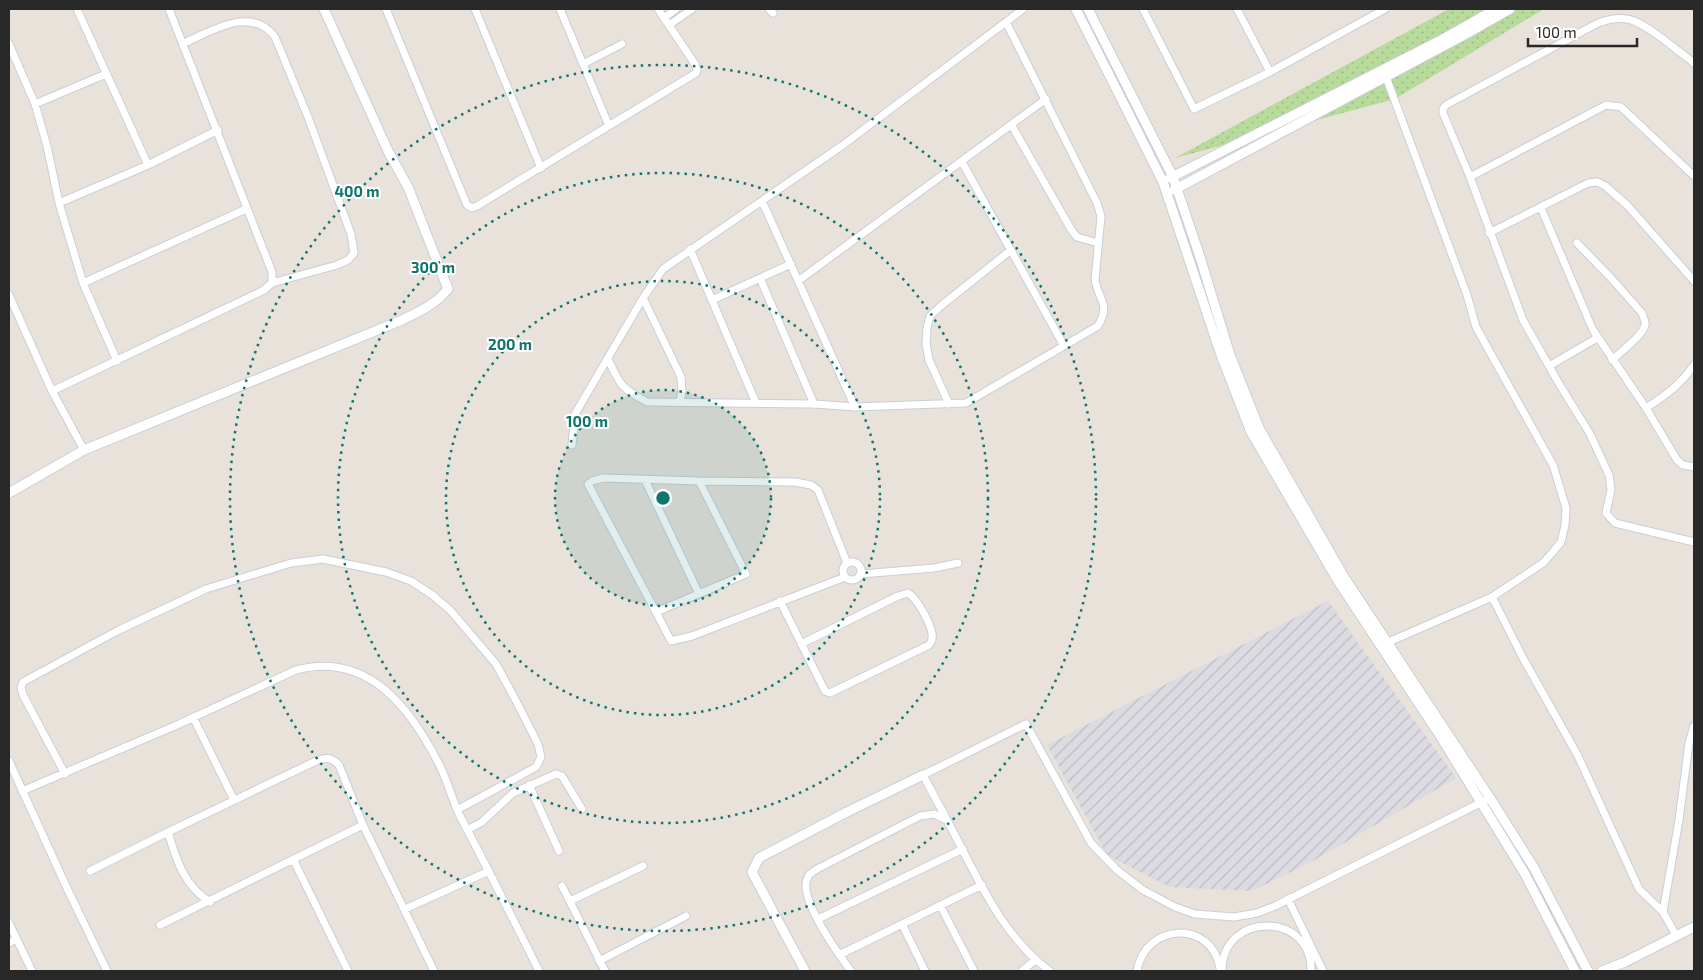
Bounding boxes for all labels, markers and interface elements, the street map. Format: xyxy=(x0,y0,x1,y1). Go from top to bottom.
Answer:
scale bar xyxy=(1528,15,1637,47)
text: 100 m xyxy=(1536,23,1577,41)
text: 400 m xyxy=(335,182,379,200)
text: 300 m xyxy=(411,258,455,276)
text: 200 m xyxy=(488,335,532,353)
text: 100 m xyxy=(566,412,608,430)
centre of rings xyxy=(654,489,672,507)

